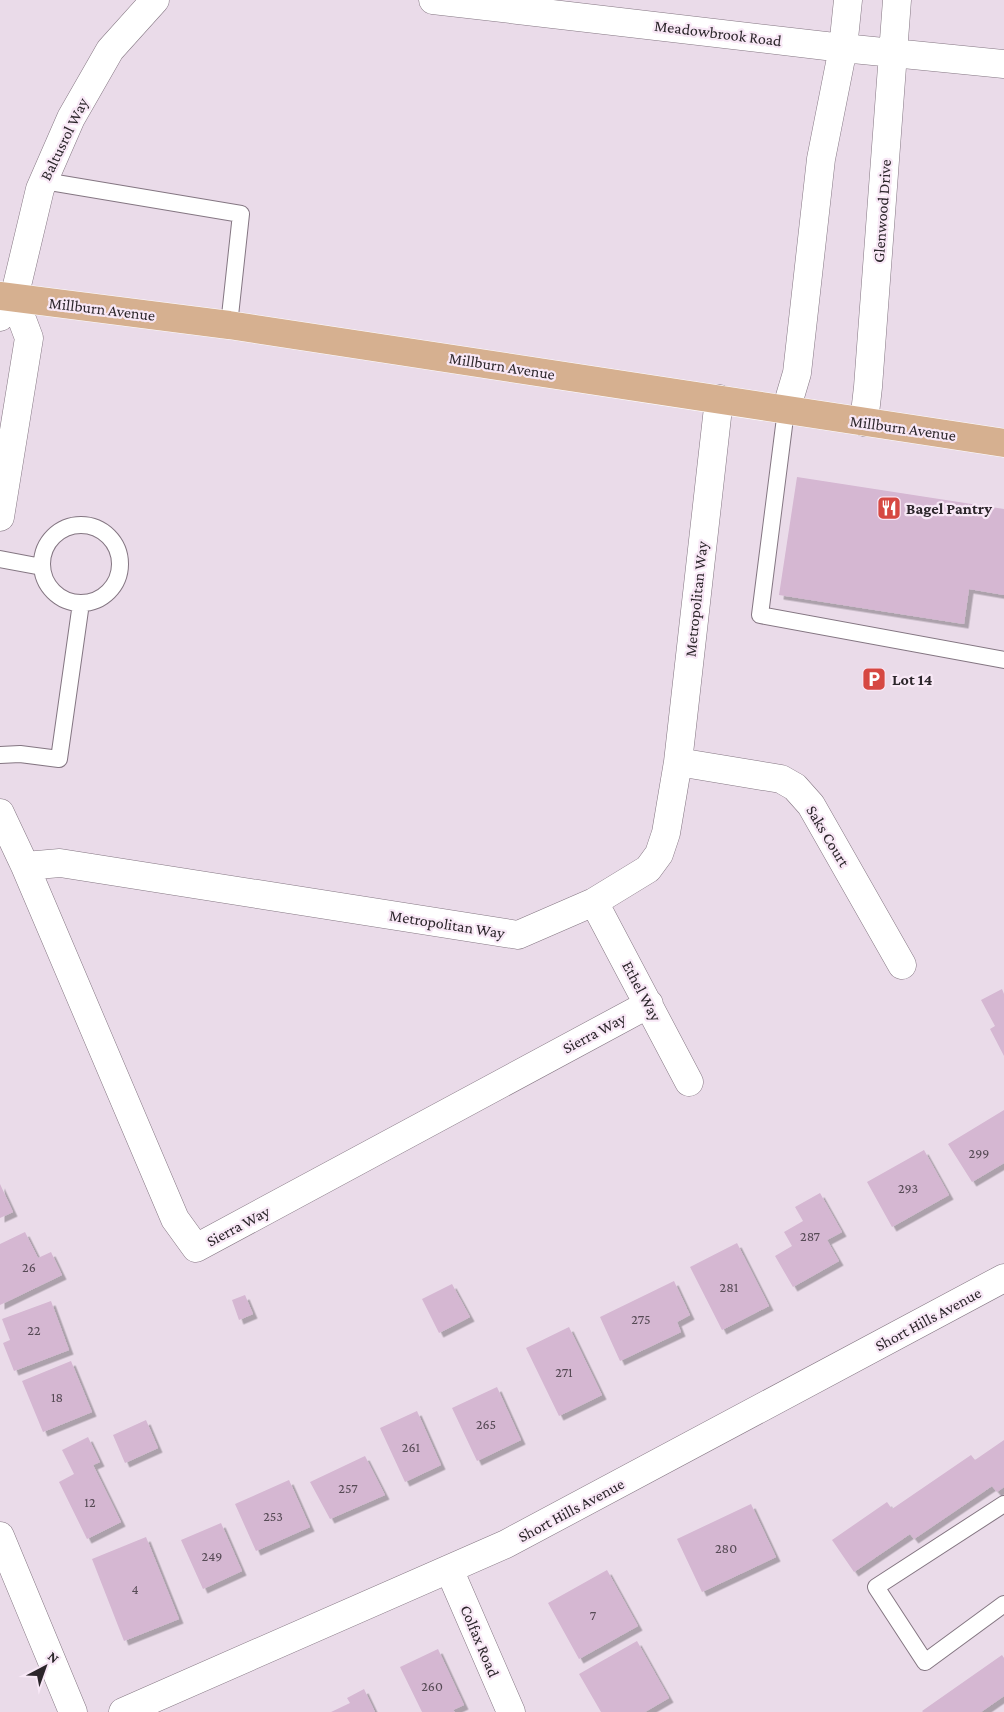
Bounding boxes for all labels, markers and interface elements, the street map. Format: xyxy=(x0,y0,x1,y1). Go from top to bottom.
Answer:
street label: Meadowbrook Road xyxy=(653,17,783,49)
street label: Baltusrol Way xyxy=(37,94,92,183)
street label: Glenwood Drive xyxy=(870,159,894,263)
street label: Millburn Avenue xyxy=(48,294,156,324)
street label: Millburn Avenue xyxy=(448,349,556,383)
street label: Millburn Avenue xyxy=(849,412,957,444)
restaurant icon: Bagel Pantry xyxy=(876,495,902,521)
place label: Bagel Pantry xyxy=(906,500,992,517)
street label: Metropolitan Way xyxy=(681,540,712,658)
parking icon: Lot 14 xyxy=(861,666,887,692)
place label: Lot 14 xyxy=(892,671,933,688)
street label: Saks Court xyxy=(803,802,853,870)
street label: Metropolitan Way xyxy=(388,906,506,943)
street label: Ethel Way xyxy=(618,958,665,1025)
street label: Sierra Way xyxy=(560,1009,629,1058)
house number: 299 xyxy=(969,1145,989,1161)
house number: 293 xyxy=(898,1180,918,1196)
street label: Sierra Way xyxy=(204,1202,273,1251)
house number: 287 xyxy=(800,1228,821,1244)
house number: 26 xyxy=(22,1259,36,1275)
house number: 281 xyxy=(720,1279,739,1295)
street label: Short Hills Avenue xyxy=(872,1284,984,1354)
house number: 275 xyxy=(631,1311,651,1327)
house number: 22 xyxy=(27,1322,41,1338)
house number: 271 xyxy=(555,1364,573,1380)
house number: 18 xyxy=(51,1389,63,1405)
house number: 265 xyxy=(476,1416,496,1432)
house number: 261 xyxy=(402,1439,421,1455)
street label: Short Hills Avenue xyxy=(515,1475,627,1545)
house number: 257 xyxy=(338,1480,358,1496)
house number: 12 xyxy=(84,1494,96,1510)
house number: 253 xyxy=(263,1508,283,1524)
house number: 280 xyxy=(715,1540,737,1556)
house number: 249 xyxy=(202,1548,222,1564)
house number: 4 xyxy=(131,1581,139,1597)
street label: Colfax Road xyxy=(457,1602,503,1680)
house number: 7 xyxy=(590,1607,597,1623)
north arrow xyxy=(20,1642,70,1692)
text: N xyxy=(45,1648,63,1667)
house number: 260 xyxy=(421,1678,443,1694)

